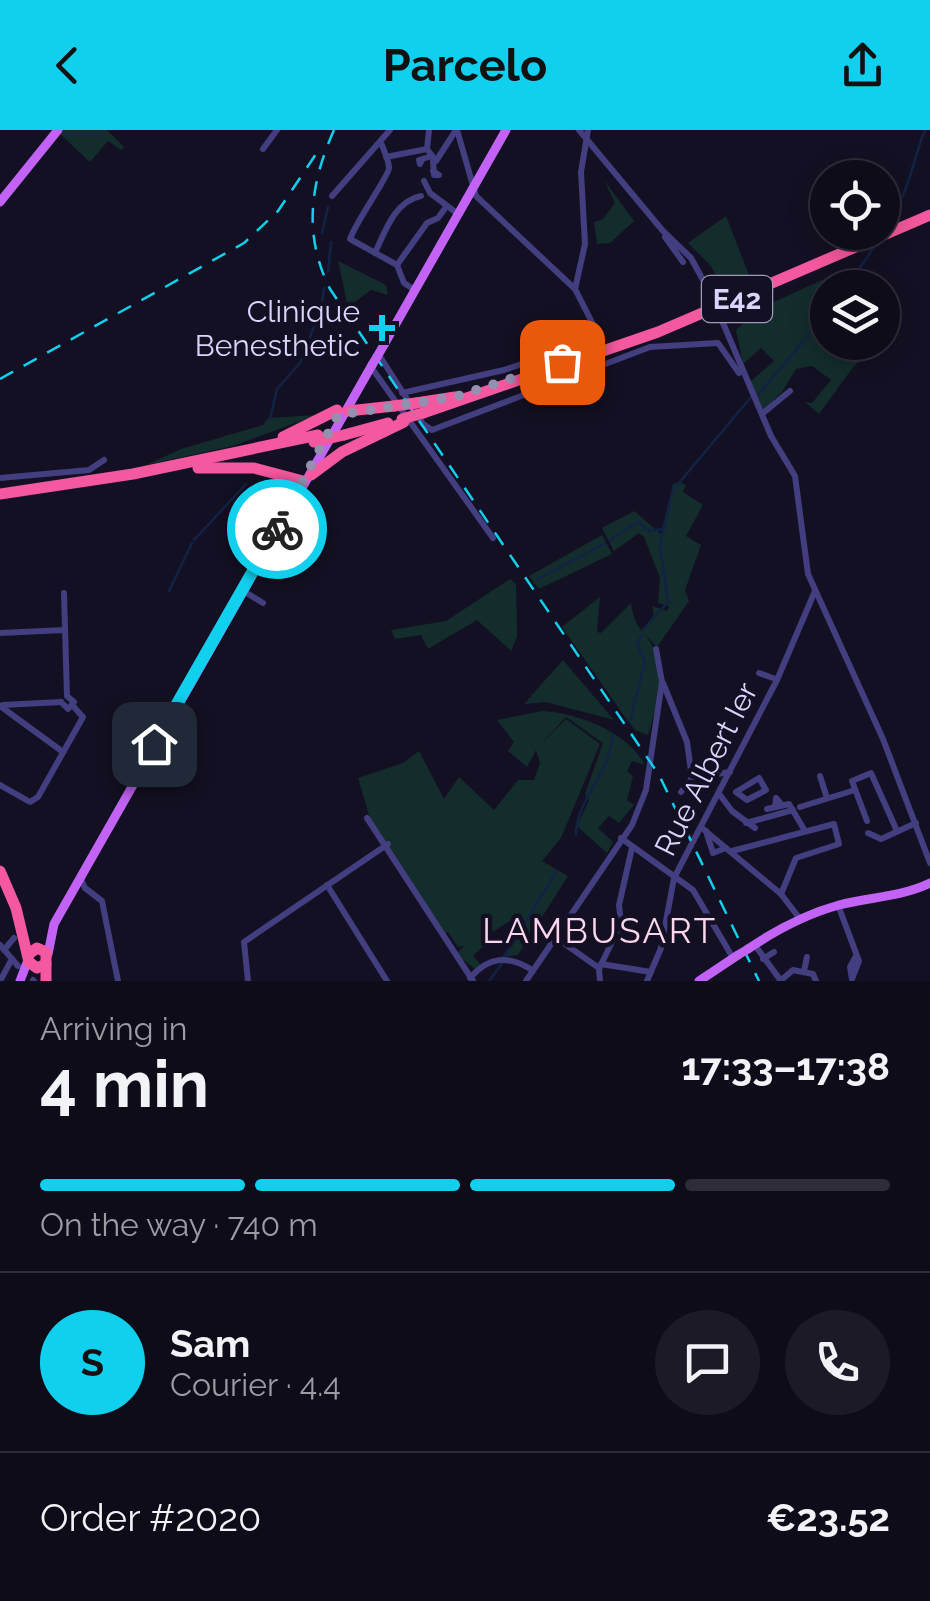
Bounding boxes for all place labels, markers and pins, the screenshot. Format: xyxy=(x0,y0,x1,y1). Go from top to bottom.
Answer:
place label: Clinique Benesthetic xyxy=(195,294,360,363)
marker: Clinique Benesthetic xyxy=(369,315,395,341)
pin xyxy=(520,320,605,405)
pin xyxy=(112,702,197,787)

